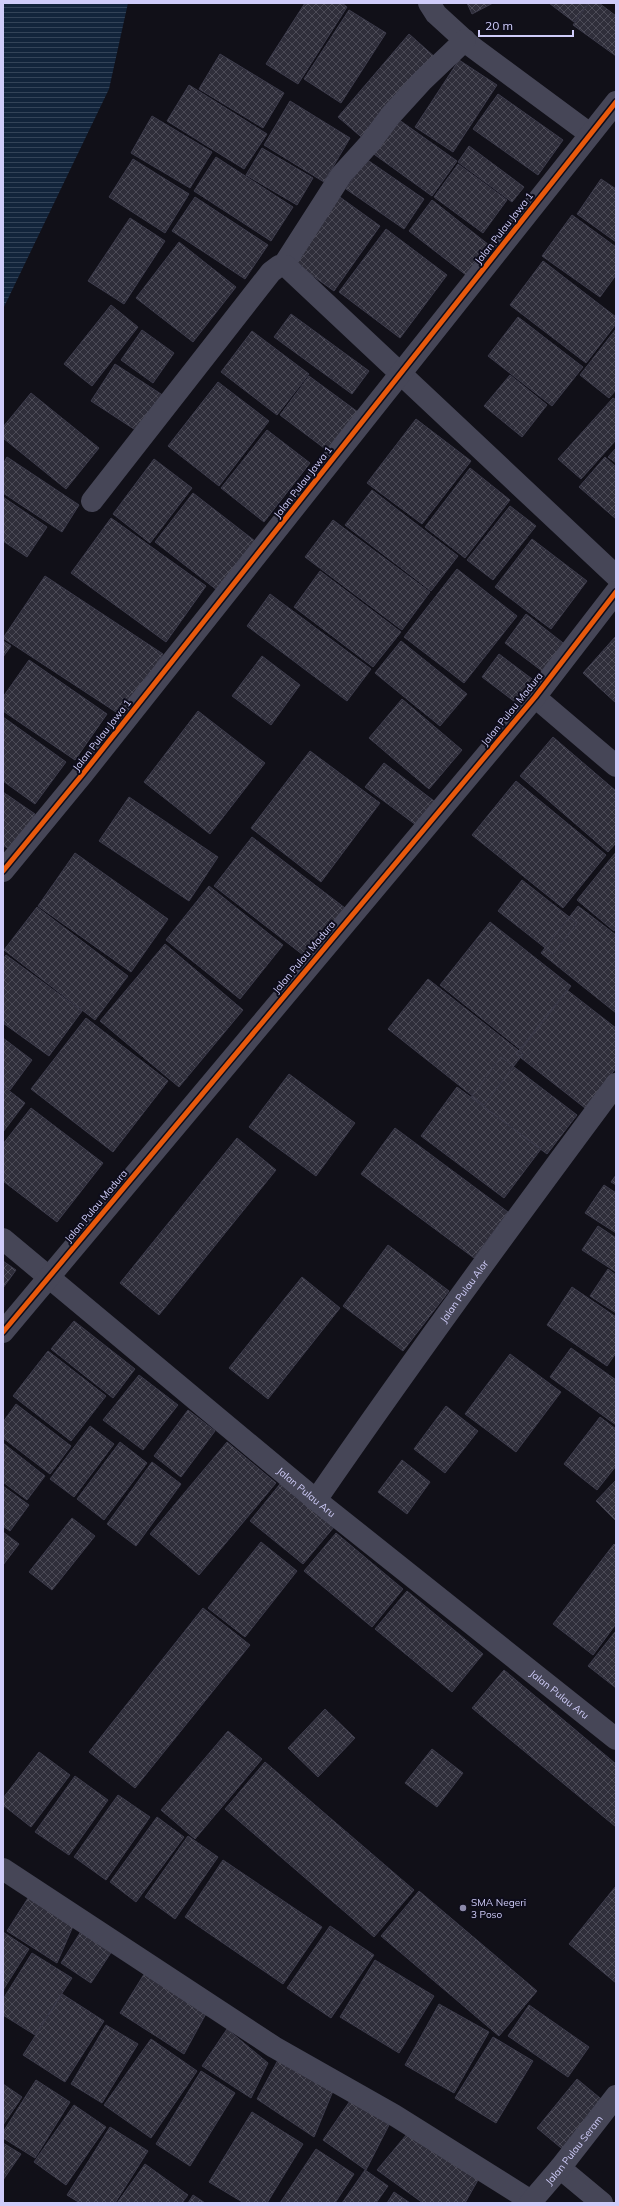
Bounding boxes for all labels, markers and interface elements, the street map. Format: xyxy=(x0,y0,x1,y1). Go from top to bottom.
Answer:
scale bar xyxy=(479,12,573,38)
text: 20 m xyxy=(485,18,513,33)
street label: Jalan Pulau Jawa 1 xyxy=(472,189,536,267)
street label: Jalan Pulau Jawa 1 xyxy=(271,443,335,521)
street label: Jalan Pulau Madura xyxy=(478,670,546,748)
street label: Jalan Pulau Jawa 1 xyxy=(70,696,134,774)
street label: Jalan Pulau Madura xyxy=(270,918,338,996)
street label: Jalan Pulau Madura xyxy=(62,1167,130,1245)
street label: Jalan Pulau Alor xyxy=(437,1257,491,1325)
street label: Jalan Pulau Aru xyxy=(275,1464,338,1520)
street label: Jalan Pulau Aru xyxy=(527,1667,592,1722)
place label: SMA Negeri 3 Poso xyxy=(471,1896,526,1921)
marker: SMA Negeri 3 Poso xyxy=(458,1903,468,1913)
street label: Jalan Pulau Seram xyxy=(542,2112,606,2187)

